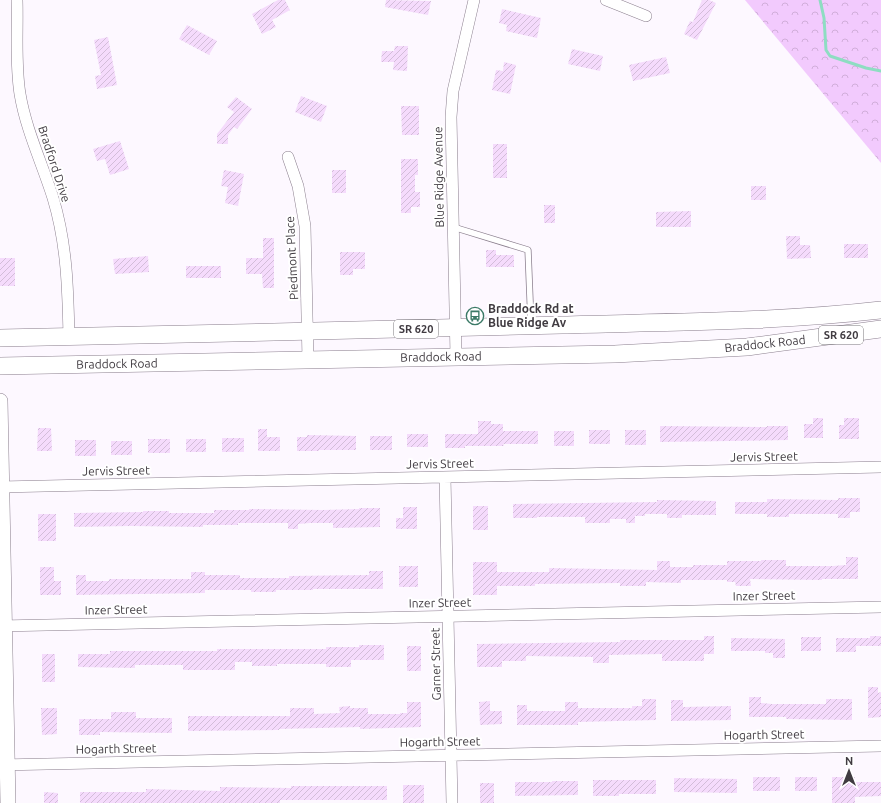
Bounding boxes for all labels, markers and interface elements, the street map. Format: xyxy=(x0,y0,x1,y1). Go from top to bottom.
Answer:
street label: Bradford Drive xyxy=(36,124,73,204)
street label: Blue Ridge Avenue xyxy=(431,126,446,228)
street label: Piedmont Place xyxy=(283,216,300,300)
place label: Braddock Rd at Blue Ridge Av xyxy=(488,302,574,329)
bus stop icon: Braddock Rd at Blue Ridge Av xyxy=(465,306,485,326)
road number: SR 620 xyxy=(394,320,438,338)
road number: SR 620 xyxy=(819,326,863,344)
street label: Braddock Road xyxy=(724,333,806,354)
street label: Braddock Road xyxy=(400,349,482,364)
street label: Braddock Road xyxy=(76,356,158,371)
street label: Jervis Street xyxy=(730,449,798,464)
street label: Jervis Street xyxy=(406,456,474,471)
street label: Jervis Street xyxy=(82,463,150,478)
street label: Inzer Street xyxy=(732,588,796,603)
street label: Inzer Street xyxy=(408,595,472,610)
street label: Inzer Street xyxy=(84,602,148,617)
street label: Garner Street xyxy=(428,627,443,701)
street label: Hogarth Street xyxy=(723,727,805,742)
street label: Hogarth Street xyxy=(399,734,481,749)
street label: Hogarth Street xyxy=(75,741,157,756)
north arrow xyxy=(829,751,869,791)
text: N xyxy=(845,755,853,767)

